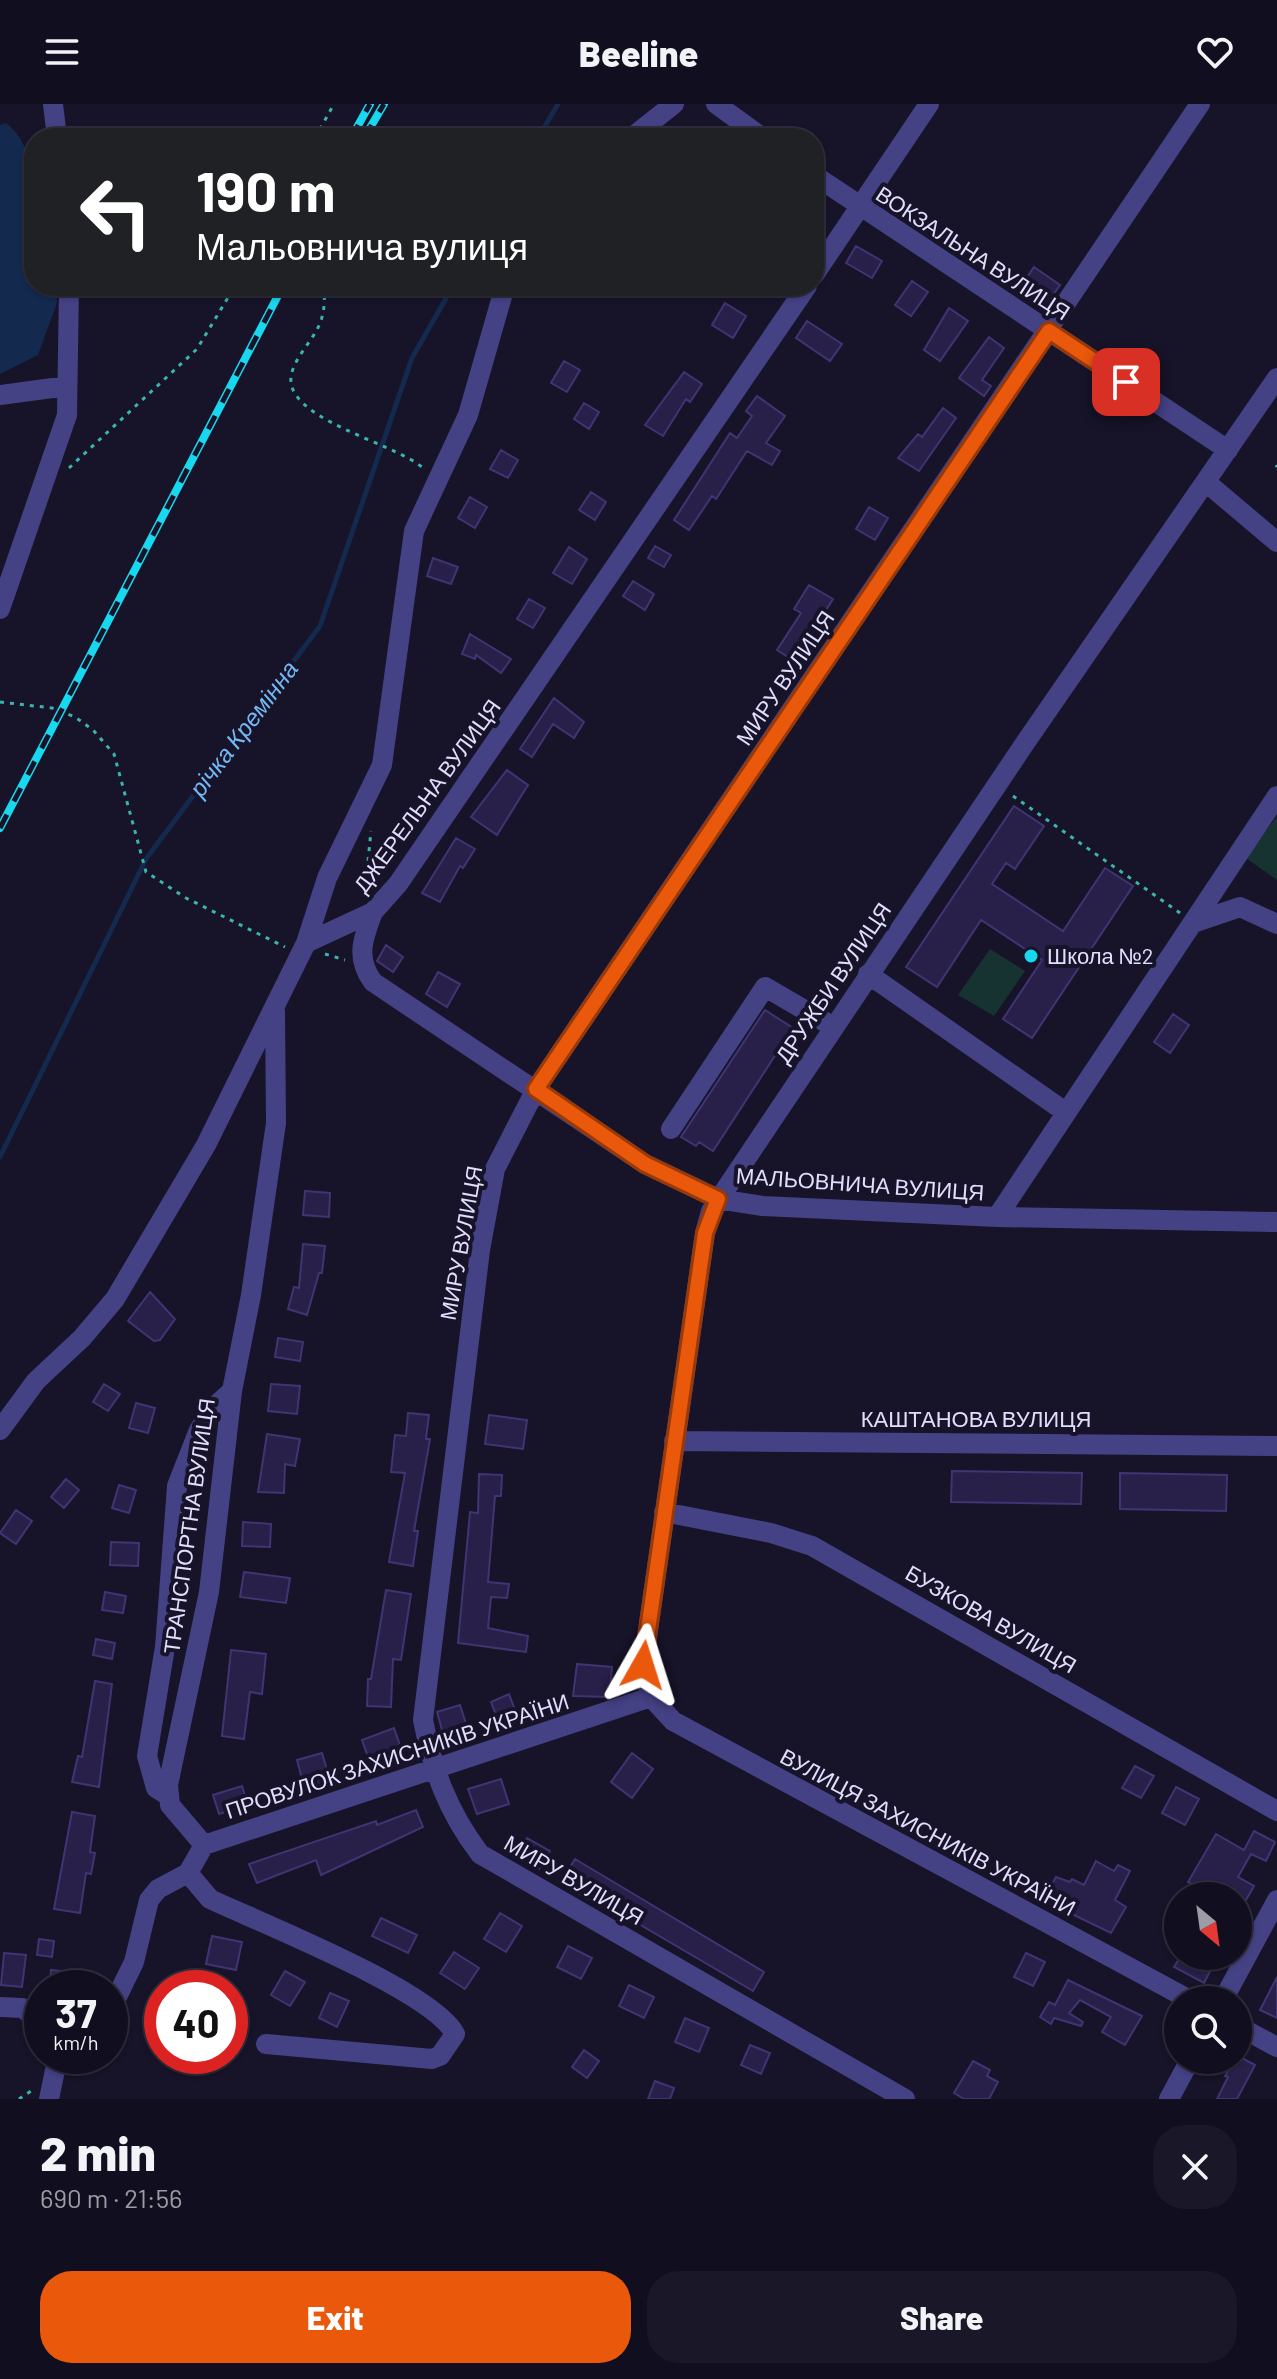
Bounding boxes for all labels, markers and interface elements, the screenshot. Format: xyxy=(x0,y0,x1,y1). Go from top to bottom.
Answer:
icon: menu xyxy=(40,30,84,74)
icon: heart xyxy=(1193,30,1237,74)
text: Beeline xyxy=(579,31,698,74)
text: 190 m xyxy=(196,156,335,223)
icon: left xyxy=(64,160,168,264)
street label: ВОКЗАЛЬНА ВУЛИЦЯ xyxy=(871,180,1075,325)
text: Мальовнича вулиця xyxy=(196,224,528,267)
pin xyxy=(1092,348,1160,416)
icon: arrive xyxy=(1104,360,1148,404)
street label: МИРУ ВУЛИЦЯ xyxy=(730,605,839,750)
water label: річка Кремінна xyxy=(182,654,303,803)
street label: ДЖЕРЕЛЬНА ВУЛИЦЯ xyxy=(347,694,506,898)
street label: ДРУЖБИ ВУЛИЦЯ xyxy=(769,897,896,1068)
place label: Школа №2 xyxy=(1047,942,1154,968)
marker: Школа №2 xyxy=(1022,947,1040,965)
street label: МАЛЬОВНИЧА ВУЛИЦЯ xyxy=(735,1161,985,1206)
street label: МИРУ ВУЛИЦЯ xyxy=(434,1164,487,1322)
street label: ТРАНСПОРТНА ВУЛИЦЯ xyxy=(157,1396,220,1655)
street label: КАШТАНОВА ВУЛИЦЯ xyxy=(861,1405,1091,1432)
street label: БУЗКОВА ВУЛИЦЯ xyxy=(901,1559,1082,1679)
position arrow xyxy=(601,1623,685,1707)
street label: ПРОВУЛОК ЗАХИСНИКІВ УКРАЇНИ xyxy=(222,1687,572,1823)
street label: ВУЛИЦЯ ЗАХИСНИКІВ УКРАЇНИ xyxy=(776,1742,1080,1921)
street label: МИРУ ВУЛИЦЯ xyxy=(500,1829,649,1930)
north arrow xyxy=(1164,1882,1252,1970)
map controls xyxy=(1164,1882,1252,2074)
speed limit sign: 40 xyxy=(144,1970,248,2074)
button: search xyxy=(1164,1986,1252,2074)
text: 37 xyxy=(55,1988,97,2036)
text: km/h xyxy=(53,2030,99,2054)
text: 2 min xyxy=(40,2123,156,2181)
button: close xyxy=(1153,2125,1237,2209)
text: 690 m · 21:56 xyxy=(40,2182,182,2213)
button: Exit xyxy=(40,2271,631,2363)
button: Share xyxy=(647,2271,1237,2363)

